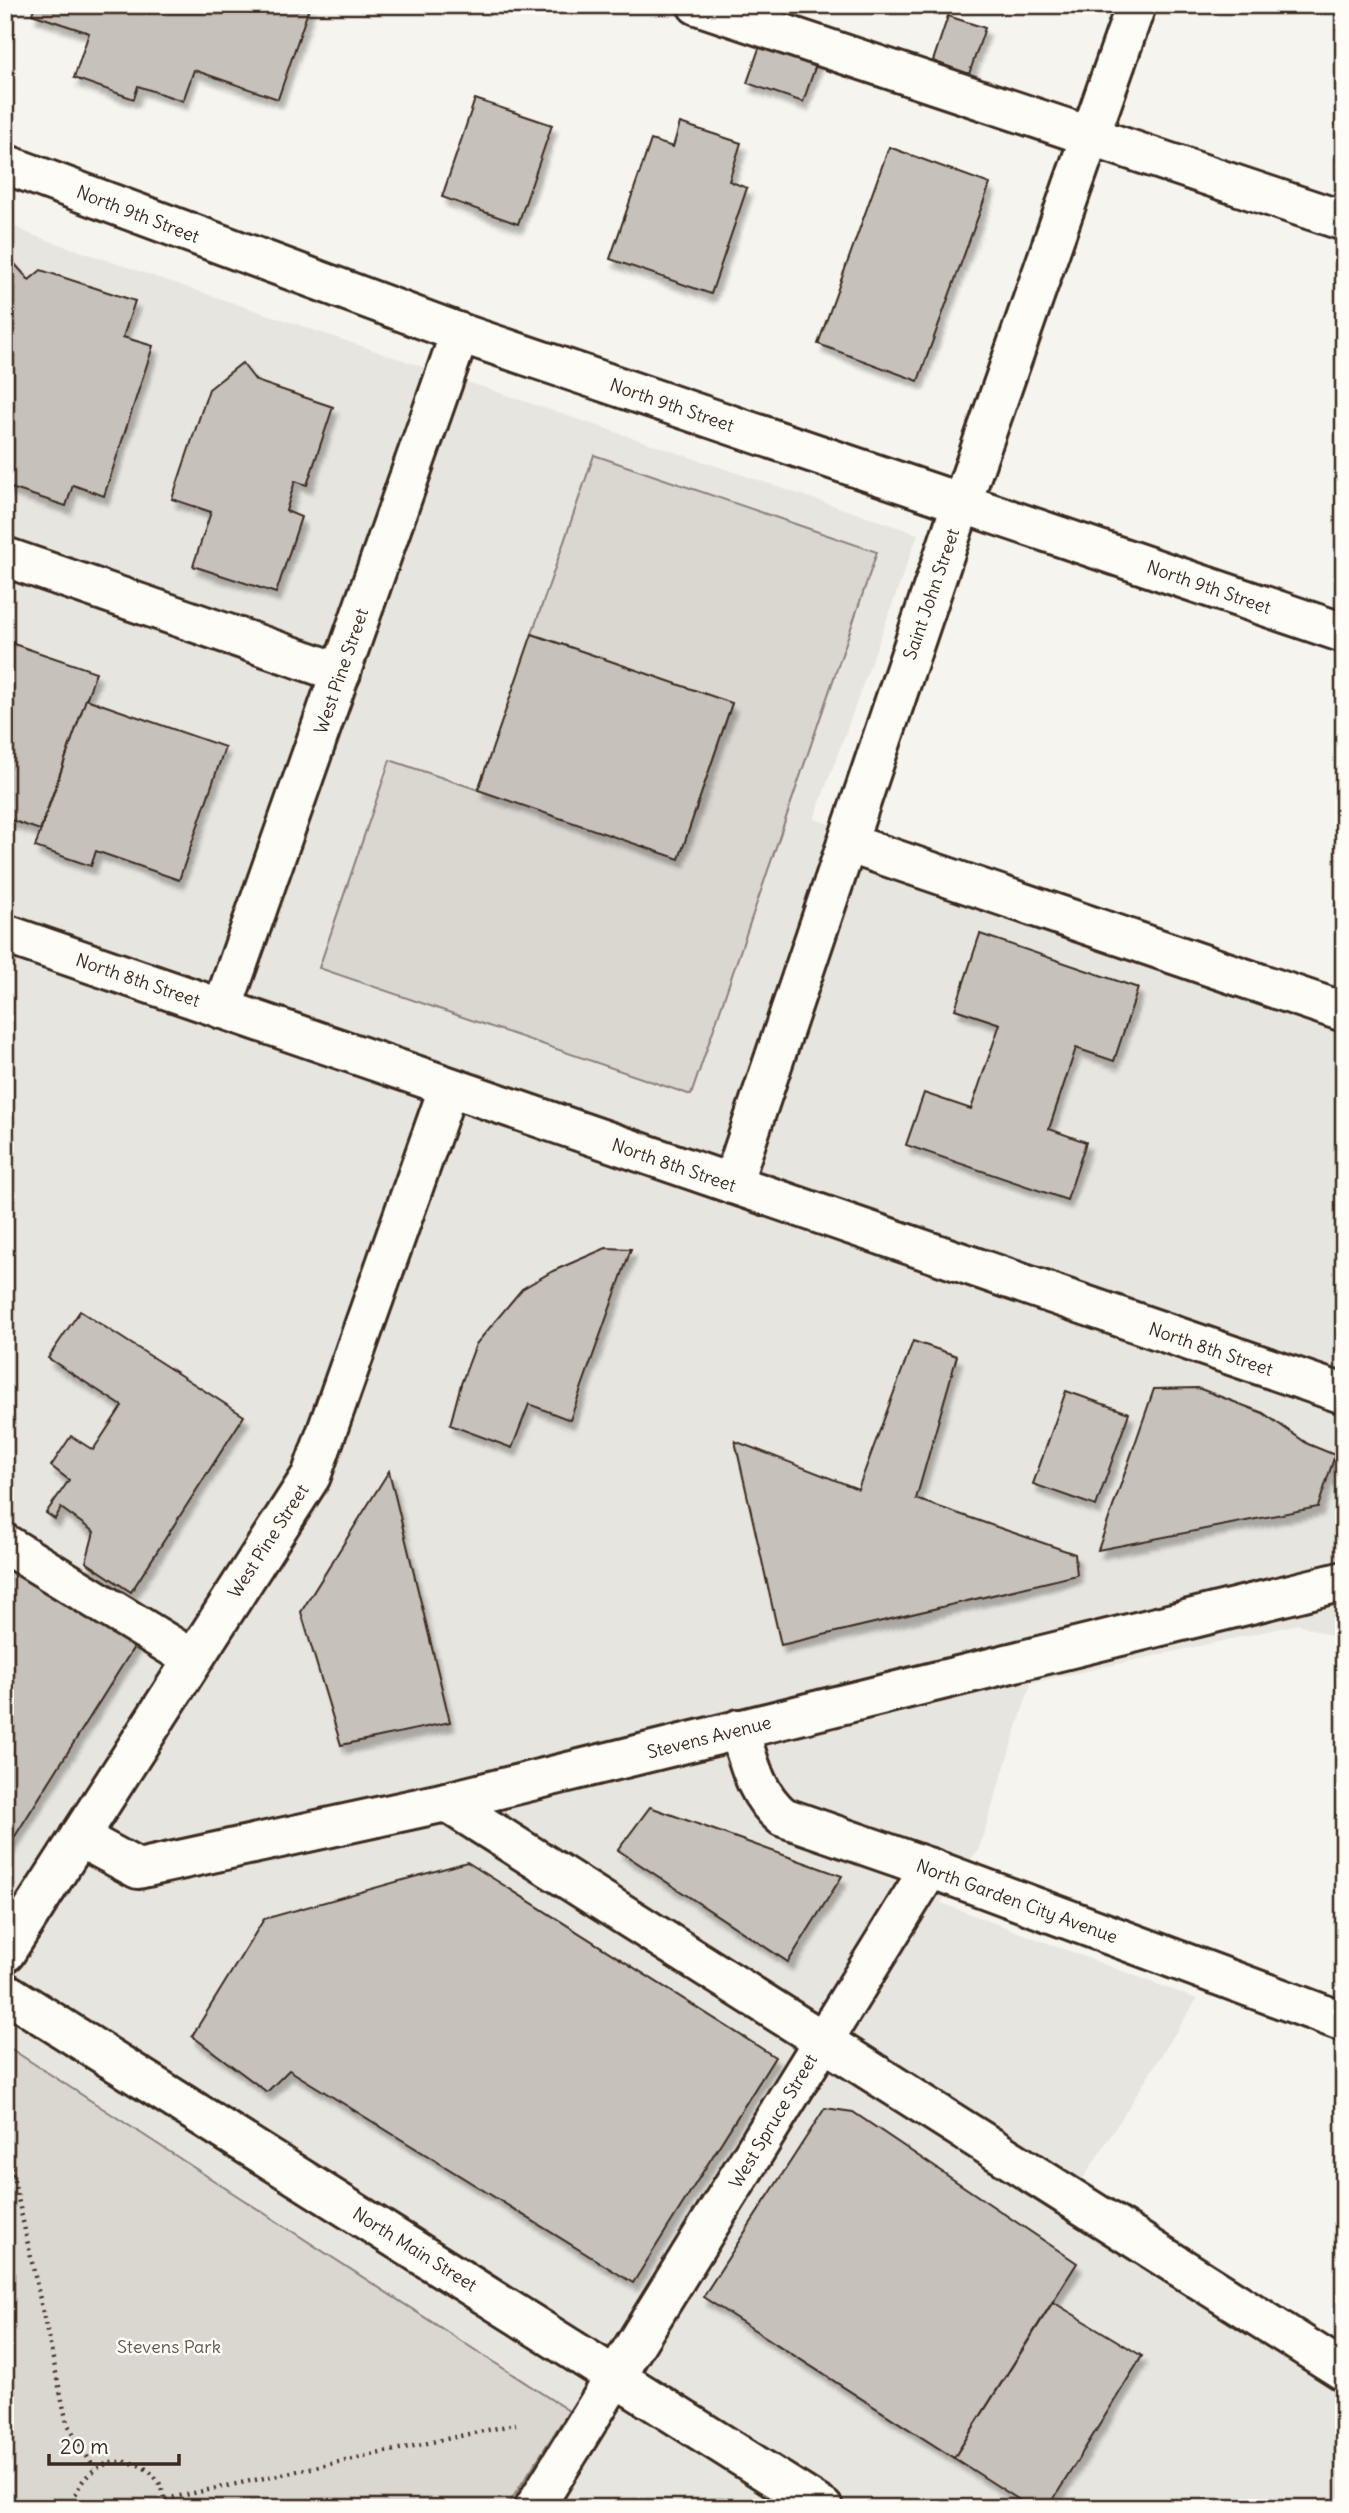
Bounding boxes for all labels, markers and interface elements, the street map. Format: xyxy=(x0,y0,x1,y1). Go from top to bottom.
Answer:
street label: North 9th Street xyxy=(73,180,203,248)
street label: North 9th Street xyxy=(607,373,737,437)
street label: Saint John Street xyxy=(898,525,964,663)
street label: North 9th Street xyxy=(1144,555,1274,619)
street label: West Pine Street xyxy=(309,605,373,737)
street label: North 8th Street xyxy=(73,948,203,1012)
street label: North 8th Street xyxy=(609,1133,739,1197)
street label: North 8th Street xyxy=(1146,1317,1276,1381)
street label: West Pine Street xyxy=(223,1480,313,1602)
street label: Stevens Avenue xyxy=(645,1710,773,1764)
street label: North Garden City Avenue xyxy=(913,1854,1121,1948)
street label: West Spruce Street xyxy=(724,2050,822,2192)
street label: North Main Street xyxy=(349,2202,481,2296)
park label: Stevens Park xyxy=(117,2335,221,2358)
scale bar xyxy=(49,2422,178,2466)
text: 20 m xyxy=(60,2433,109,2460)

